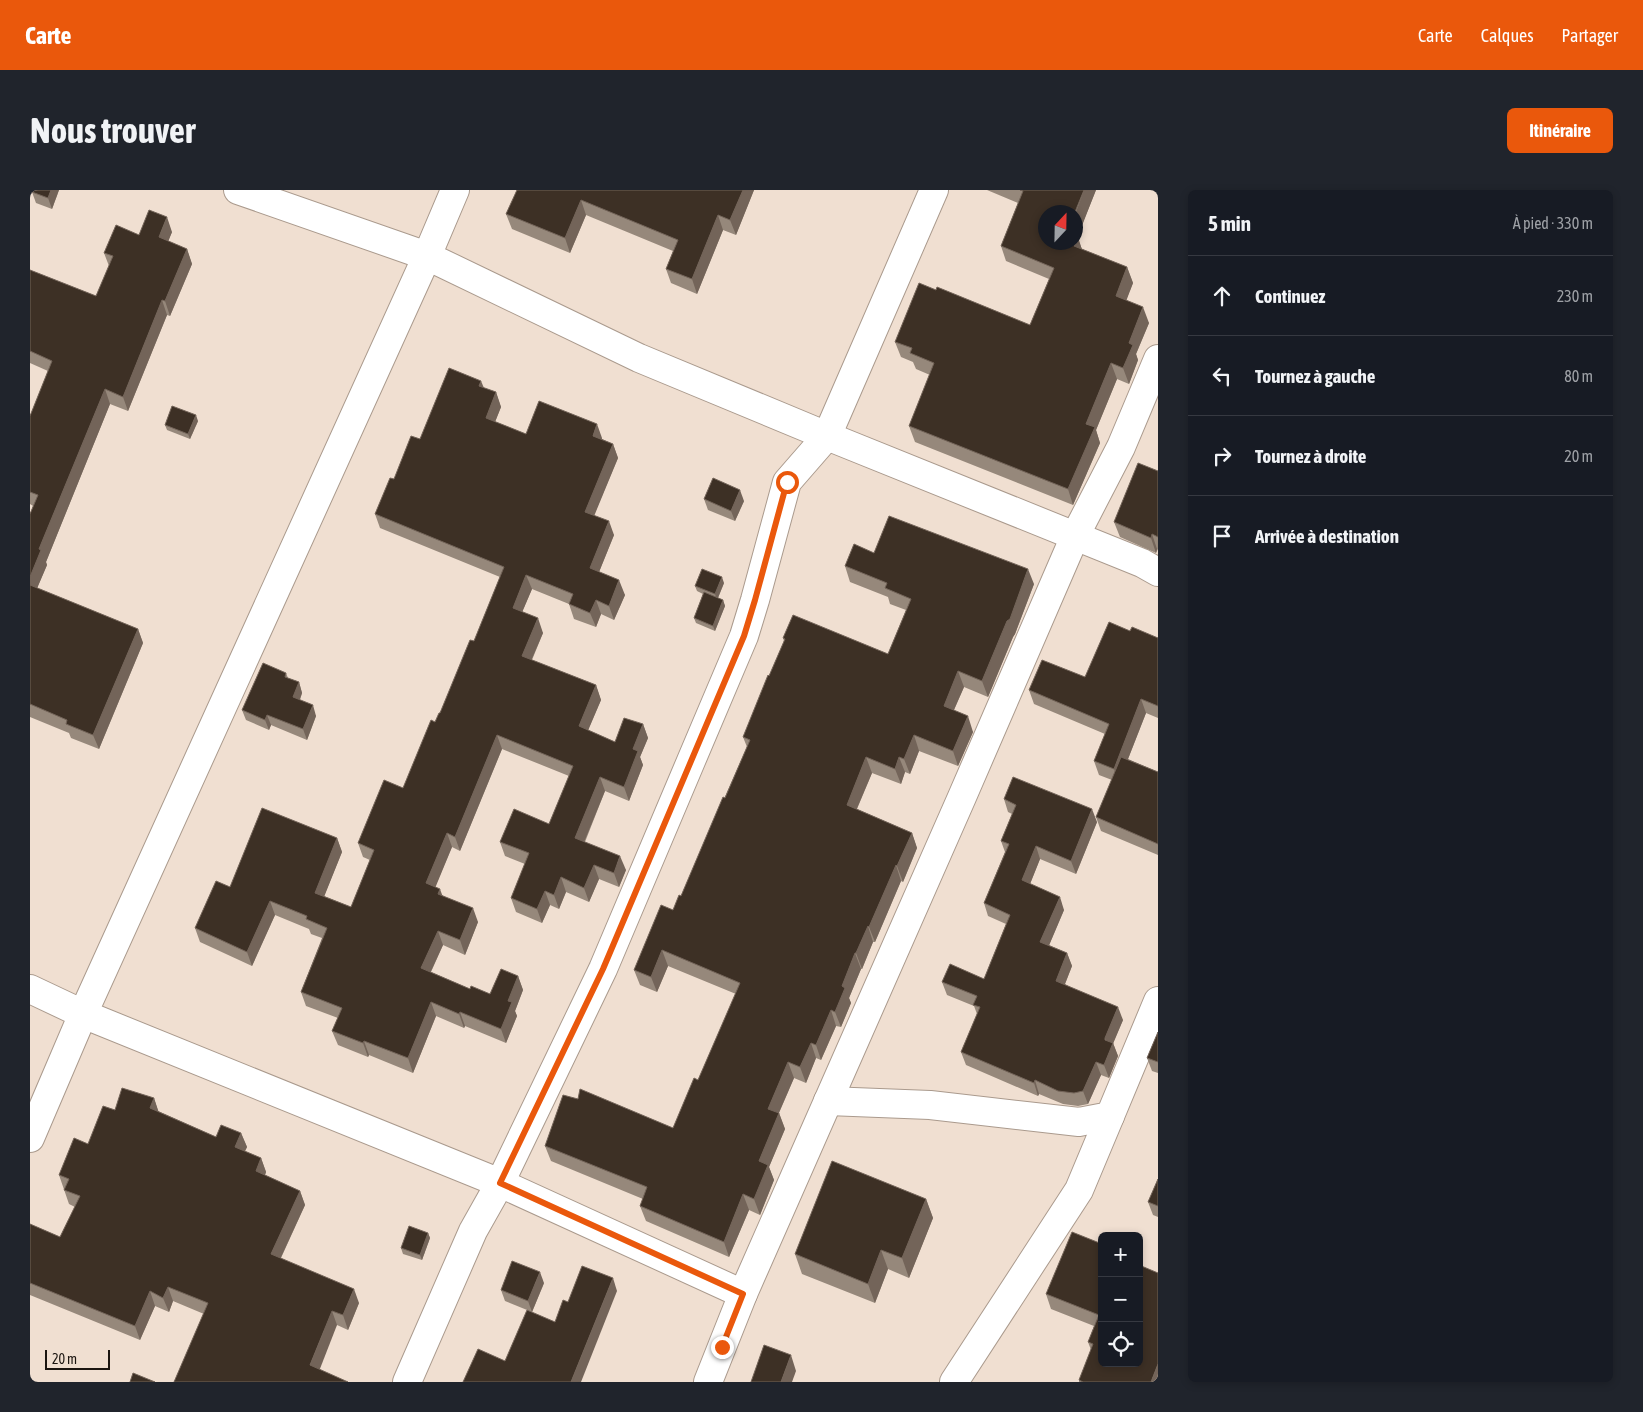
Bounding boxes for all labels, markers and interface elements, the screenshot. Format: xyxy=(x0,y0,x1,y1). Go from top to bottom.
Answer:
text: Carte xyxy=(25,22,71,49)
text: Carte xyxy=(1418,25,1453,46)
text: Calques xyxy=(1481,25,1534,46)
text: Partager xyxy=(1562,25,1618,46)
button: Itinéraire xyxy=(1507,108,1613,153)
text: Nous trouver xyxy=(30,110,195,150)
north arrow xyxy=(1038,205,1083,250)
text: 5 min xyxy=(1208,211,1251,235)
text: À pied · 330 m xyxy=(1513,214,1593,232)
icon: ahead xyxy=(1208,282,1236,310)
text: Continuez xyxy=(1255,285,1325,307)
text: 230 m xyxy=(1557,287,1593,305)
icon: left xyxy=(1208,362,1236,390)
text: Tournez à gauche xyxy=(1255,365,1375,387)
text: 80 m xyxy=(1564,367,1593,385)
icon: right xyxy=(1208,442,1236,470)
text: Tournez à droite xyxy=(1255,445,1366,467)
text: 20 m xyxy=(1564,447,1593,465)
route start xyxy=(776,471,799,494)
icon: arrive xyxy=(1208,522,1236,550)
text: Arrivée à destination xyxy=(1255,525,1399,547)
map controls xyxy=(1098,1232,1143,1367)
button: + xyxy=(1098,1232,1143,1277)
button: − xyxy=(1098,1277,1143,1322)
button: locate xyxy=(1098,1322,1143,1367)
route end xyxy=(711,1336,734,1359)
scale bar xyxy=(45,1347,110,1370)
text: 20 m xyxy=(52,1351,77,1367)

